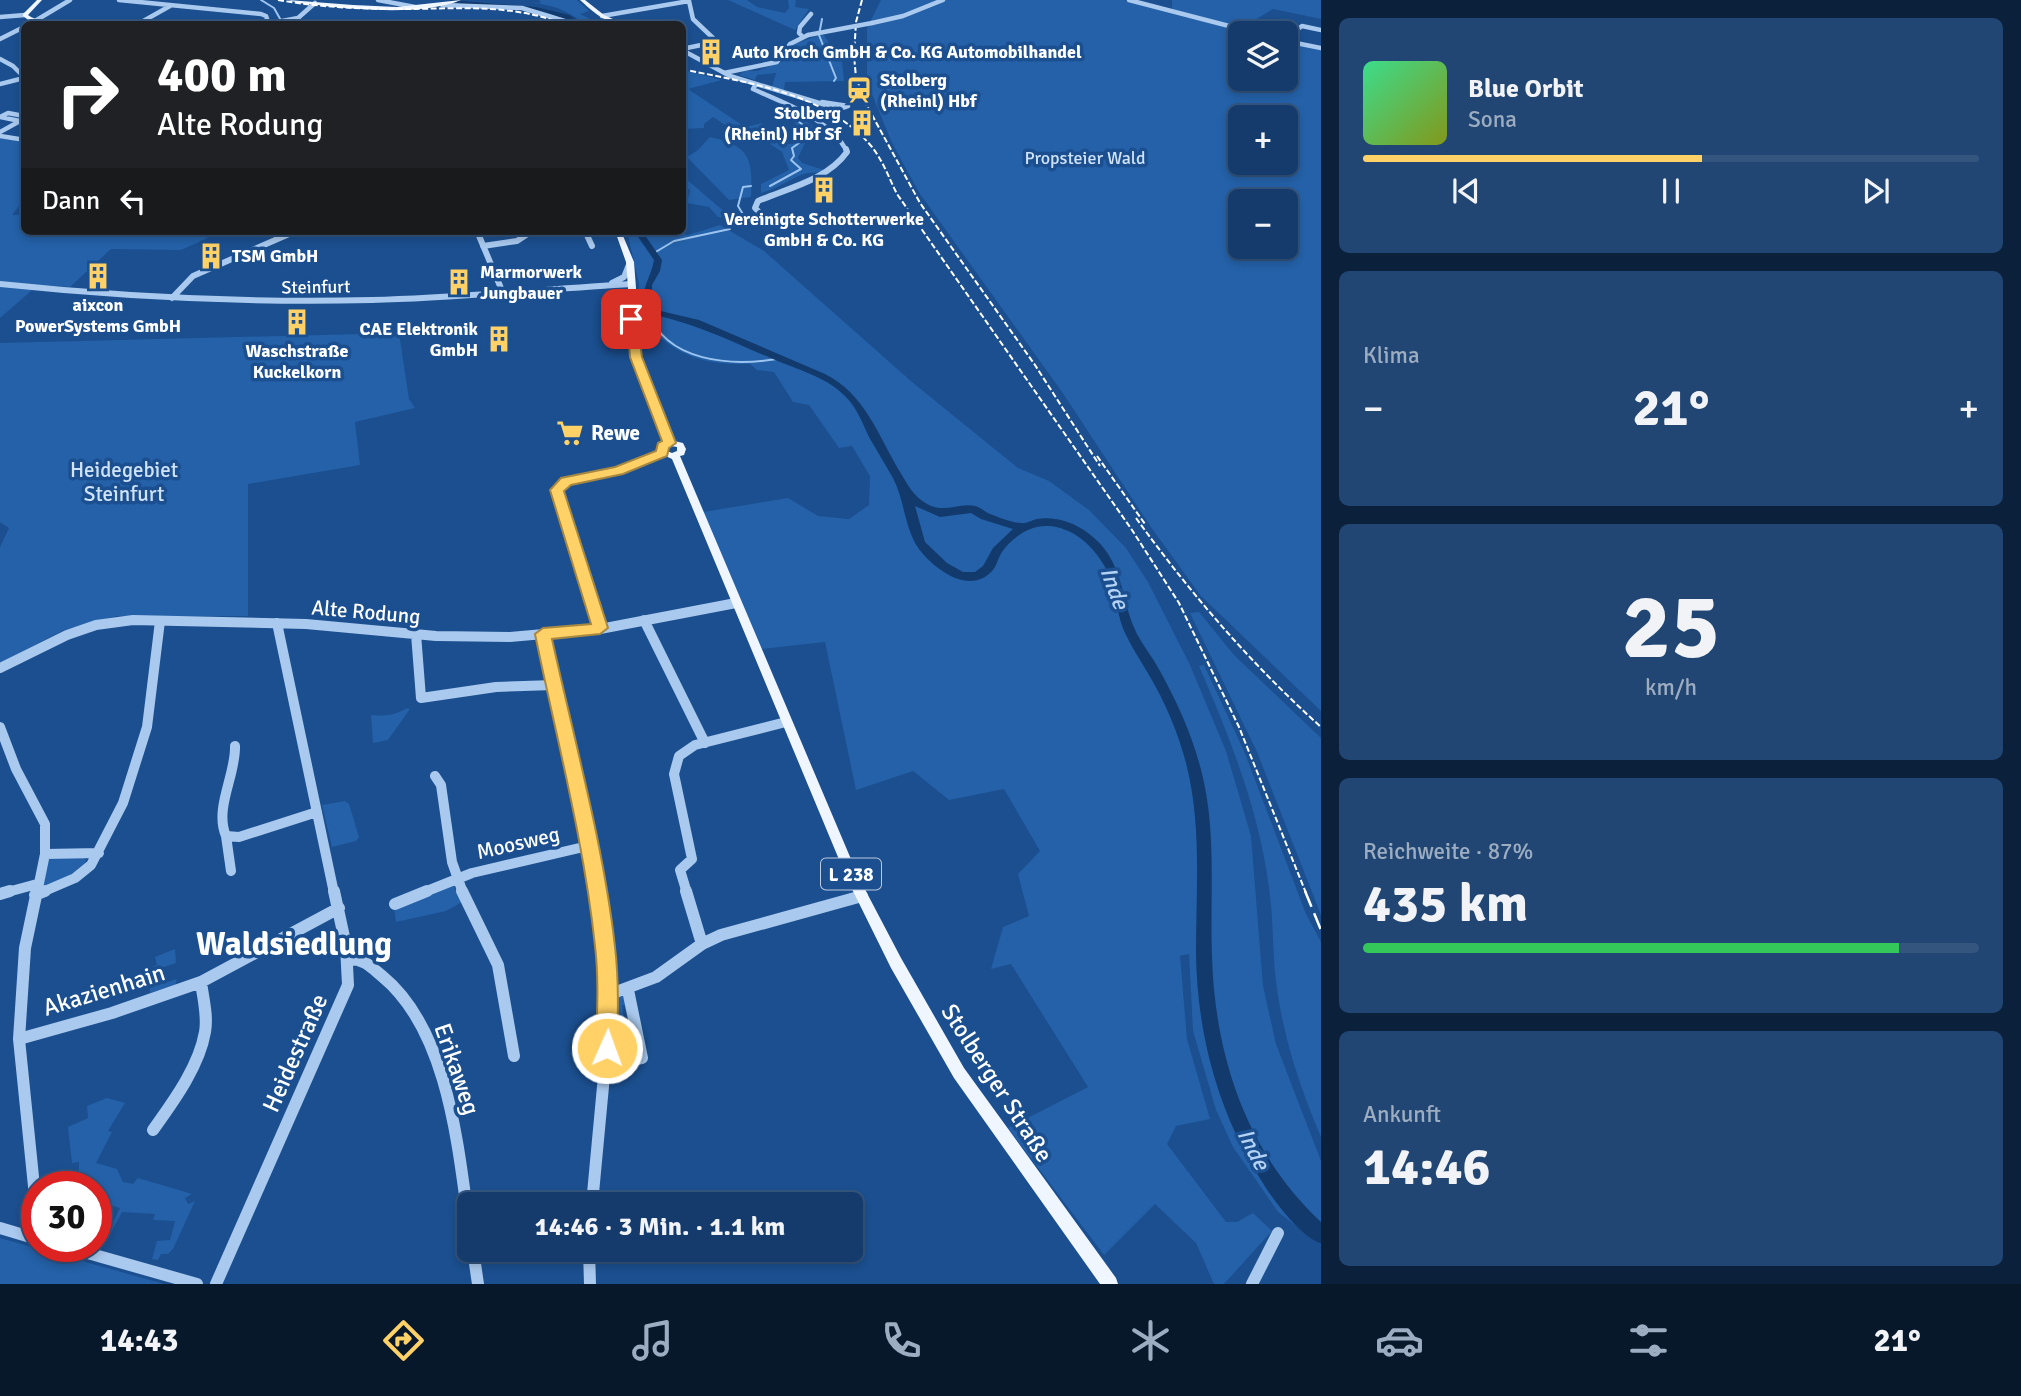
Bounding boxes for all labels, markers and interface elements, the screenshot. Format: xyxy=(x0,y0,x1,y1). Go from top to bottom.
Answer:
map controls xyxy=(1228,21,1298,259)
button: layers xyxy=(1228,21,1298,91)
building icon: Auto Kroch GmbH & Co. KG Automobilhandel xyxy=(696,37,726,67)
place label: Auto Kroch GmbH & Co. KG Automobilhandel xyxy=(732,41,1082,63)
text: 400 m xyxy=(157,45,287,105)
icon: right xyxy=(42,49,133,140)
place label: Stolberg (Rheinl) Hbf xyxy=(880,69,978,112)
text: Blue Orbit xyxy=(1468,73,1584,105)
station icon: Stolberg (Rheinl) Hbf xyxy=(844,75,874,105)
place label: Stolberg (Rheinl) Hbf Sf xyxy=(724,102,842,145)
text: Alte Rodung xyxy=(157,105,323,144)
button: + xyxy=(1228,105,1298,175)
text: Sona xyxy=(1468,105,1517,134)
building icon: Stolberg (Rheinl) Hbf Sf xyxy=(847,108,877,138)
park label: Propsteier Wald xyxy=(1024,147,1146,169)
icon: previous xyxy=(1447,172,1485,210)
icon: pause xyxy=(1652,172,1690,210)
icon: next xyxy=(1857,172,1895,210)
building icon: Vereinigte Schotterwerke GmbH & Co. KG xyxy=(809,175,839,205)
icon: left xyxy=(114,182,152,220)
text: Dann xyxy=(42,185,100,217)
button: − xyxy=(1228,189,1298,259)
place label: Vereinigte Schotterwerke GmbH & Co. KG xyxy=(724,208,924,251)
building icon: TSM GmbH xyxy=(196,241,226,271)
place label: TSM GmbH xyxy=(232,245,318,267)
building icon: aixcon PowerSystems GmbH xyxy=(83,261,113,291)
place label: Marmorwerk Jungbauer xyxy=(480,261,583,304)
building icon: Marmorwerk Jungbauer xyxy=(444,267,474,297)
street label: Steinfurt xyxy=(281,275,351,299)
pin xyxy=(601,289,661,349)
place label: aixcon PowerSystems GmbH xyxy=(15,294,181,337)
icon: arrive xyxy=(612,300,650,338)
building icon: Waschstraße Kuckelkorn xyxy=(282,307,312,337)
place label: CAE Elektronik GmbH xyxy=(360,318,479,361)
building icon: CAE Elektronik GmbH xyxy=(484,324,514,354)
place label: Waschstraße Kuckelkorn xyxy=(246,340,349,383)
text: Klima xyxy=(1363,341,1420,370)
text: 21° xyxy=(1633,376,1709,440)
text: − xyxy=(1363,385,1384,432)
text: + xyxy=(1958,385,1979,432)
supermarket icon: Rewe xyxy=(555,418,585,448)
place label: Rewe xyxy=(591,420,640,446)
park label: Heidegebiet Steinfurt xyxy=(70,457,178,507)
water label: Inde xyxy=(1094,563,1136,615)
text: 25 xyxy=(1622,571,1720,684)
street label: Alte Rodung xyxy=(310,594,422,630)
text: km/h xyxy=(1645,673,1697,702)
street label: Moosweg xyxy=(474,821,562,865)
text: Reichweite · 87% xyxy=(1363,837,1533,866)
road number: L 238 xyxy=(821,859,881,890)
text: 435 km xyxy=(1363,872,1528,936)
district label: Waldsiedlung xyxy=(196,924,392,965)
street label: Akazienhain xyxy=(39,957,169,1023)
street label: Heidestraße xyxy=(256,989,334,1117)
street label: Stolberger Straße xyxy=(935,998,1059,1168)
position arrow xyxy=(570,1011,644,1085)
street label: Erikaweg xyxy=(427,1019,487,1119)
text: Ankunft xyxy=(1363,1100,1441,1129)
water label: Inde xyxy=(1231,1123,1277,1176)
text: 14:46 xyxy=(1363,1135,1491,1199)
speed limit sign: 30 xyxy=(21,1171,112,1262)
text: 14:46 · 3 Min. · 1.1 km xyxy=(535,1211,785,1243)
icon: directions xyxy=(379,1316,428,1365)
icon: music xyxy=(628,1316,677,1365)
icon: phone xyxy=(877,1316,926,1365)
icon: climate xyxy=(1126,1316,1175,1365)
icon: car xyxy=(1375,1316,1424,1365)
icon: filters xyxy=(1624,1316,1673,1365)
text: 14:43 xyxy=(100,1321,179,1360)
text: 21° xyxy=(1873,1321,1921,1360)

